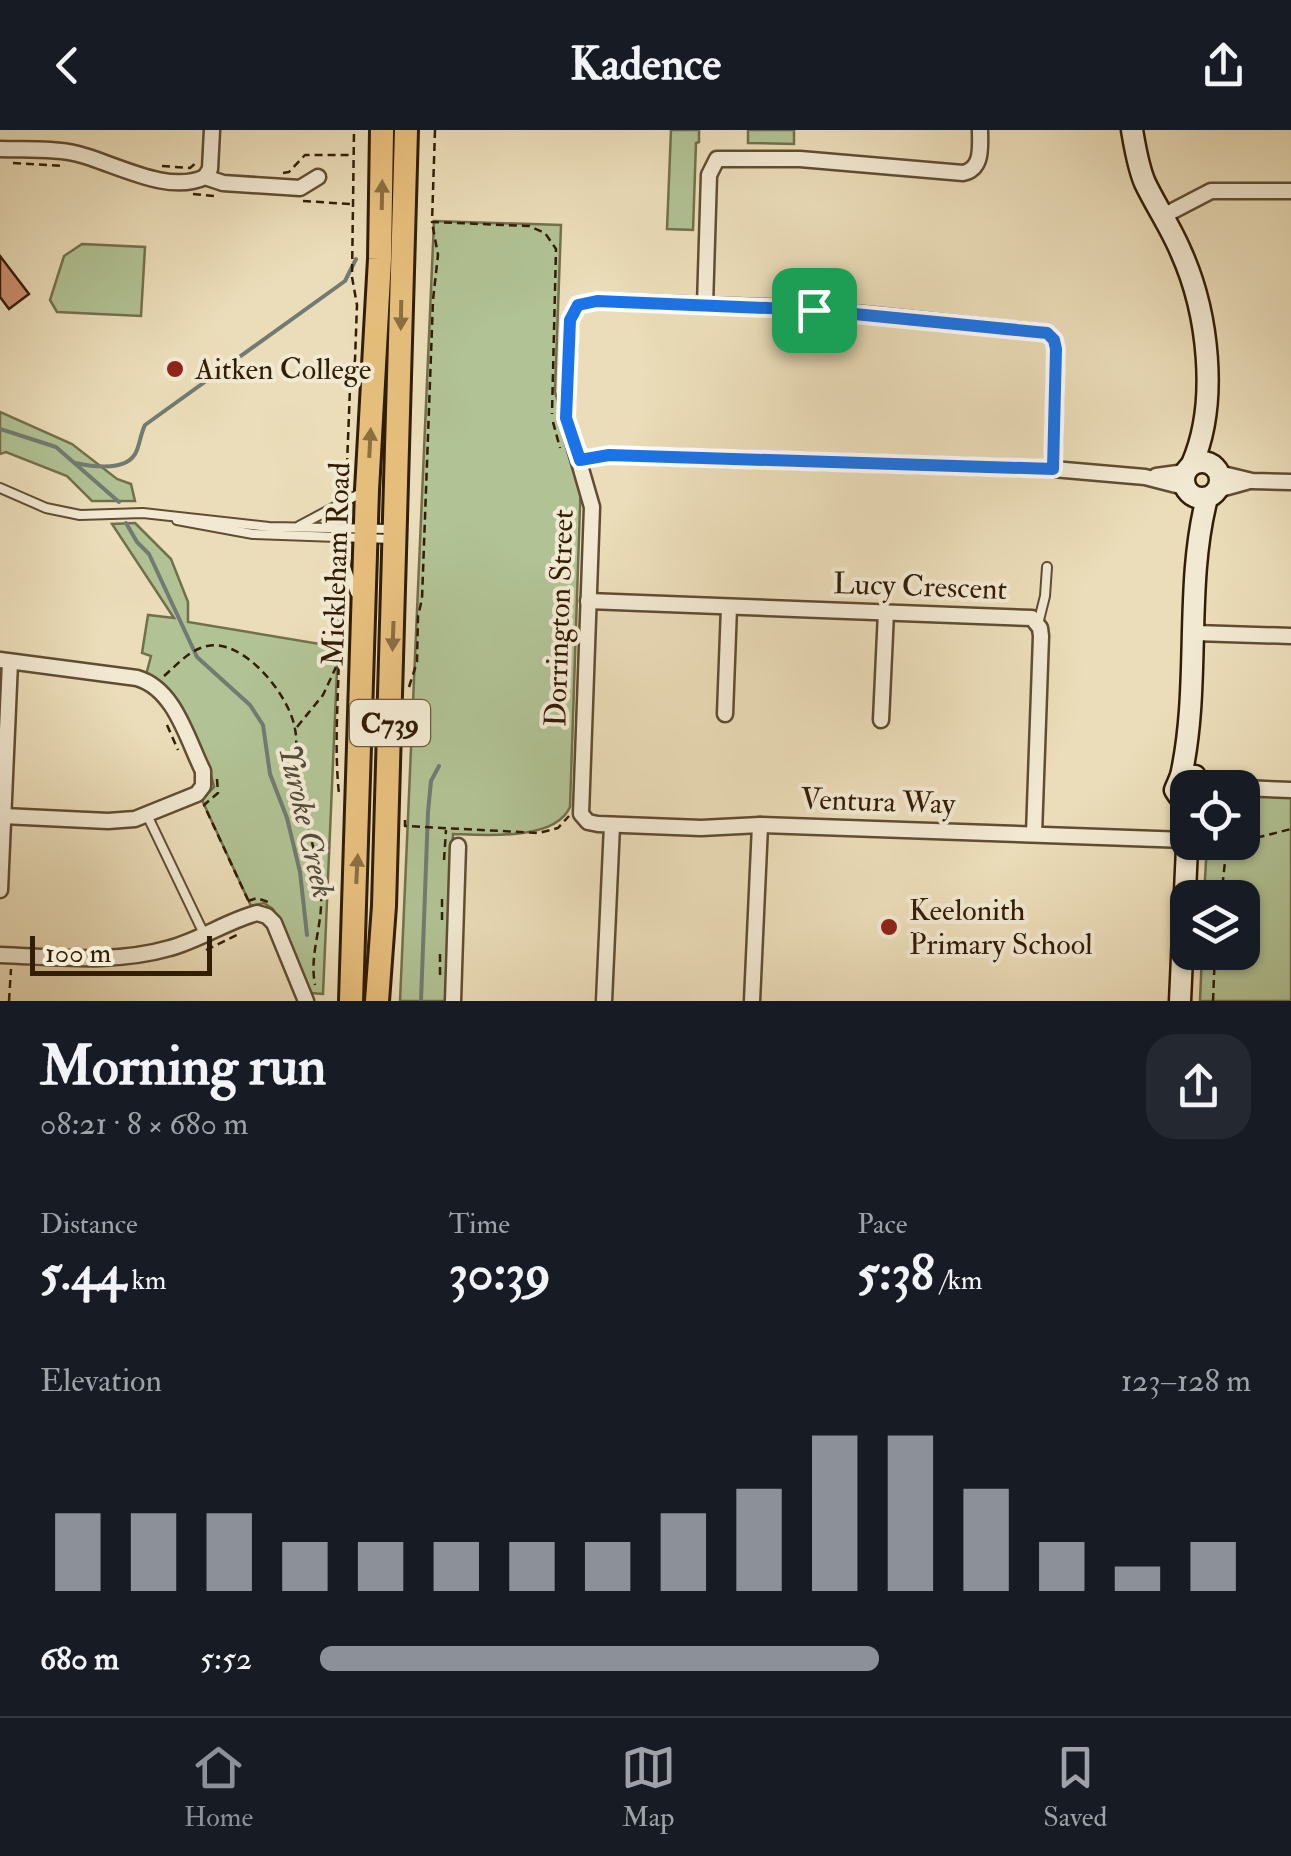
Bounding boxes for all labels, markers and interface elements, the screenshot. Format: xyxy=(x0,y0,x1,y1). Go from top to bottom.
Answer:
text: Kadence xyxy=(570,37,721,93)
icon: back xyxy=(40,38,95,93)
icon: share xyxy=(1196,38,1251,93)
one-way arrow xyxy=(374,178,390,210)
pin xyxy=(772,268,857,353)
icon: arrive xyxy=(787,283,842,338)
one-way arrow xyxy=(393,299,409,331)
place label: Aitken College xyxy=(194,351,371,388)
marker: Aitken College xyxy=(164,358,186,380)
one-way arrow xyxy=(362,427,378,459)
street label: Mickleham Road xyxy=(314,461,359,667)
street label: Dorrington Street xyxy=(537,508,582,727)
street label: Lucy Crescent xyxy=(832,565,1008,608)
one-way arrow xyxy=(384,621,400,653)
road number: C739 xyxy=(350,700,430,746)
water label: Yuroke Creek xyxy=(269,741,343,902)
map controls xyxy=(1170,770,1260,970)
button: locate xyxy=(1170,770,1260,860)
street label: Ventura Way xyxy=(800,780,957,823)
one-way arrow xyxy=(349,852,365,884)
button: layers xyxy=(1170,880,1260,970)
place label: Keelonith Primary School xyxy=(909,892,1093,963)
marker: Keelonith Primary School xyxy=(878,916,900,938)
scale bar xyxy=(30,931,212,976)
text: 100 m xyxy=(45,936,111,971)
text: Morning run xyxy=(40,1032,326,1101)
button: share xyxy=(1146,1034,1251,1139)
text: 08:21 · 8 × 680 m xyxy=(40,1104,248,1144)
text: Distance xyxy=(40,1207,138,1242)
text: Time xyxy=(449,1207,510,1242)
text: Pace xyxy=(857,1207,908,1242)
text: 5.44 xyxy=(40,1242,125,1305)
text: 30:39 xyxy=(449,1242,551,1305)
text: 5:38 xyxy=(857,1242,934,1305)
text: km xyxy=(125,1263,166,1298)
text: /km xyxy=(934,1263,983,1298)
text: Elevation xyxy=(40,1361,162,1401)
text: 123–128 m xyxy=(1121,1361,1251,1401)
text: 680 m xyxy=(40,1639,119,1679)
text: 5:52 xyxy=(200,1639,252,1679)
tab: Home xyxy=(184,1740,253,1835)
tab: Map xyxy=(621,1740,676,1835)
tab: Saved xyxy=(1043,1740,1107,1835)

